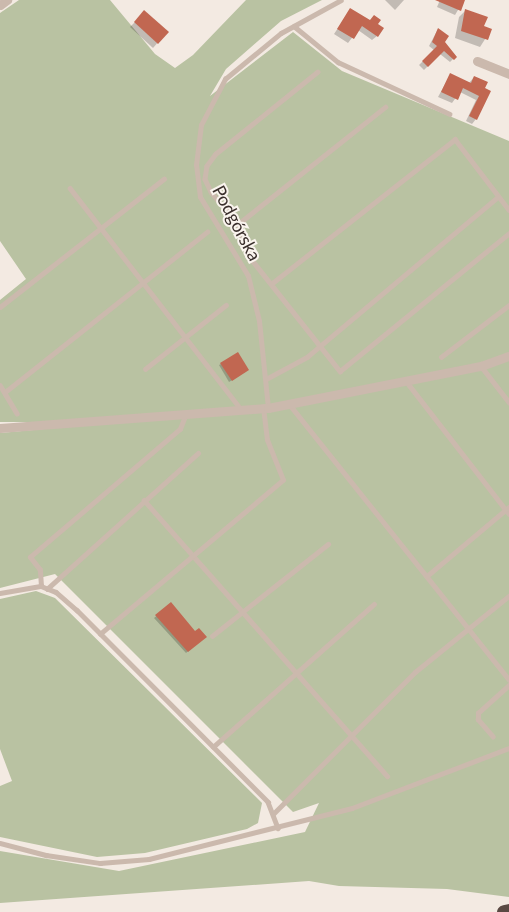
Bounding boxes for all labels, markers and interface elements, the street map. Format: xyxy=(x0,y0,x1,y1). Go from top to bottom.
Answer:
street label: Podgórska xyxy=(208,182,266,264)

